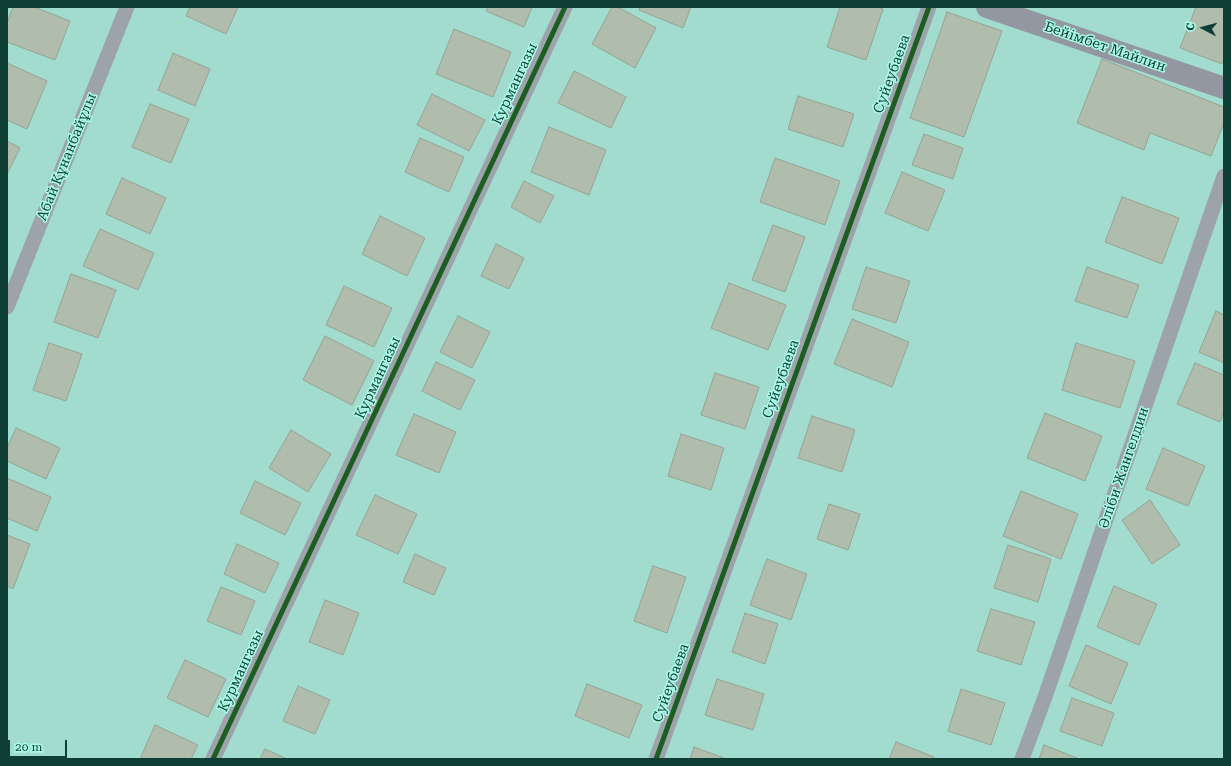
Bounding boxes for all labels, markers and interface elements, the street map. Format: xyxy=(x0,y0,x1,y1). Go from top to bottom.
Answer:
north arrow xyxy=(1183,8,1223,48)
street label: Бейімбет Майлин xyxy=(1042,18,1168,76)
text: С xyxy=(1184,22,1197,31)
street label: Суйеубаева xyxy=(870,32,914,116)
street label: Курмангазы xyxy=(489,40,541,128)
street label: Абай Құнанбайұлы xyxy=(34,91,100,223)
street label: Курмангазы xyxy=(352,334,404,422)
street label: Суйеубаева xyxy=(759,337,803,421)
street label: Әліби Жангелдин xyxy=(1095,405,1153,531)
street label: Курмангазы xyxy=(215,627,267,715)
street label: Суйеубаева xyxy=(649,641,693,725)
scale bar xyxy=(10,732,69,758)
text: 20 m xyxy=(15,740,42,754)

